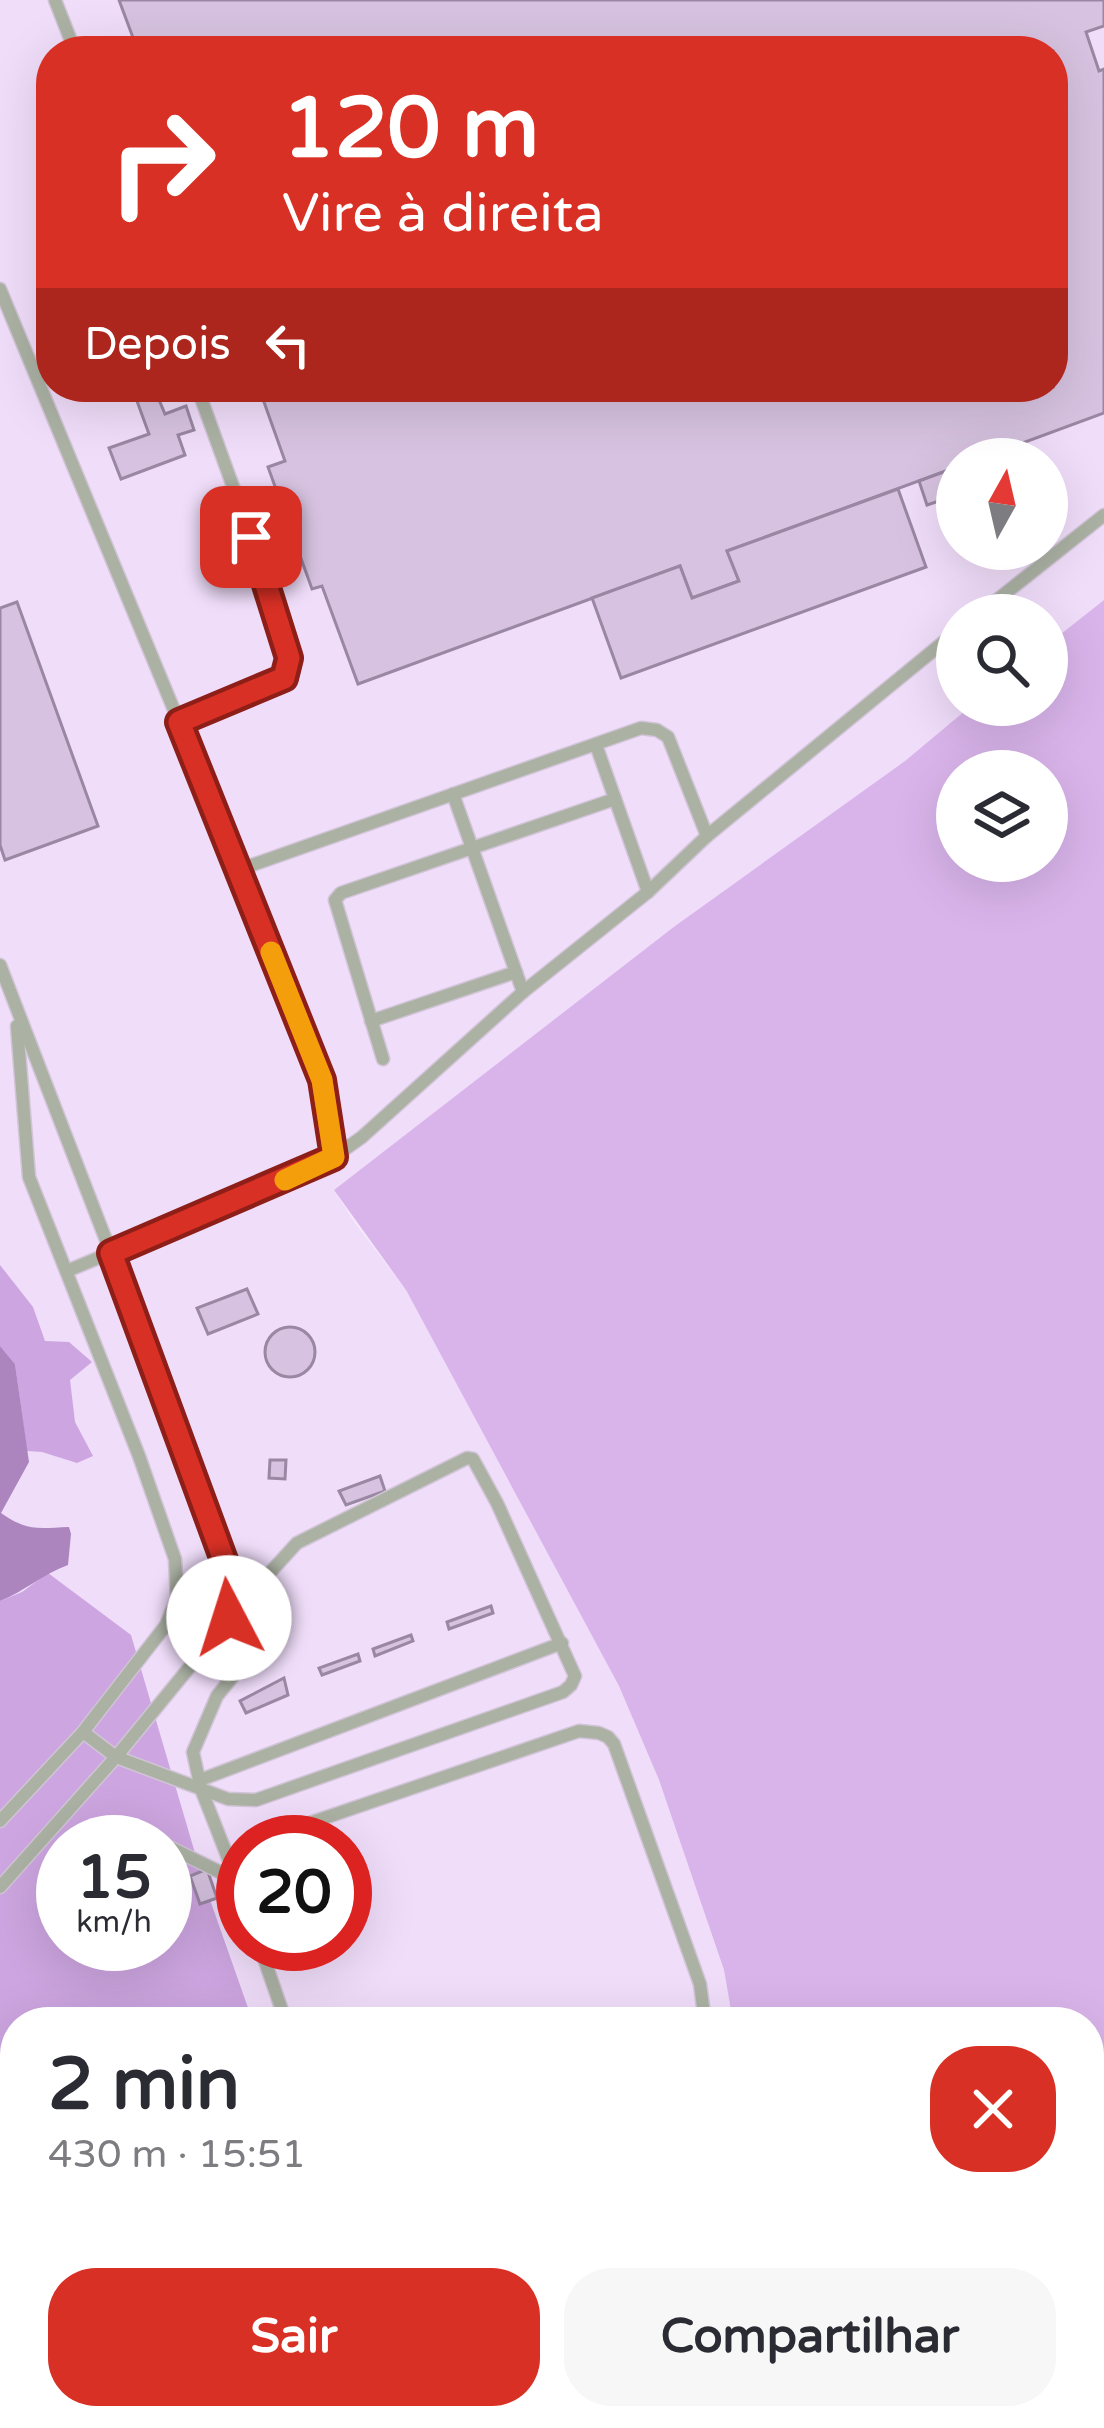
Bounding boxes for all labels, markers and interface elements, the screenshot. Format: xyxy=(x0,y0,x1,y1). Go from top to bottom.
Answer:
text: 120 m xyxy=(282,79,539,180)
icon: right xyxy=(84,84,240,240)
text: Vire à direita xyxy=(282,181,604,246)
icon: left xyxy=(255,312,321,378)
text: Depois xyxy=(84,318,231,372)
north arrow xyxy=(936,438,1068,570)
map controls xyxy=(936,438,1068,882)
pin xyxy=(200,486,302,588)
icon: arrive xyxy=(218,504,284,570)
button: search xyxy=(936,594,1068,726)
button: layers xyxy=(936,750,1068,882)
position arrow xyxy=(166,1555,292,1681)
speed limit sign: 20 xyxy=(216,1815,372,1971)
text: 15 xyxy=(76,1842,152,1914)
text: km/h xyxy=(76,1904,152,1941)
text: 2 min xyxy=(48,2042,240,2129)
button: close xyxy=(930,2046,1056,2172)
text: 430 m · 15:51 xyxy=(48,2131,306,2178)
button: Sair xyxy=(48,2268,540,2406)
button: Compartilhar xyxy=(564,2268,1056,2406)

